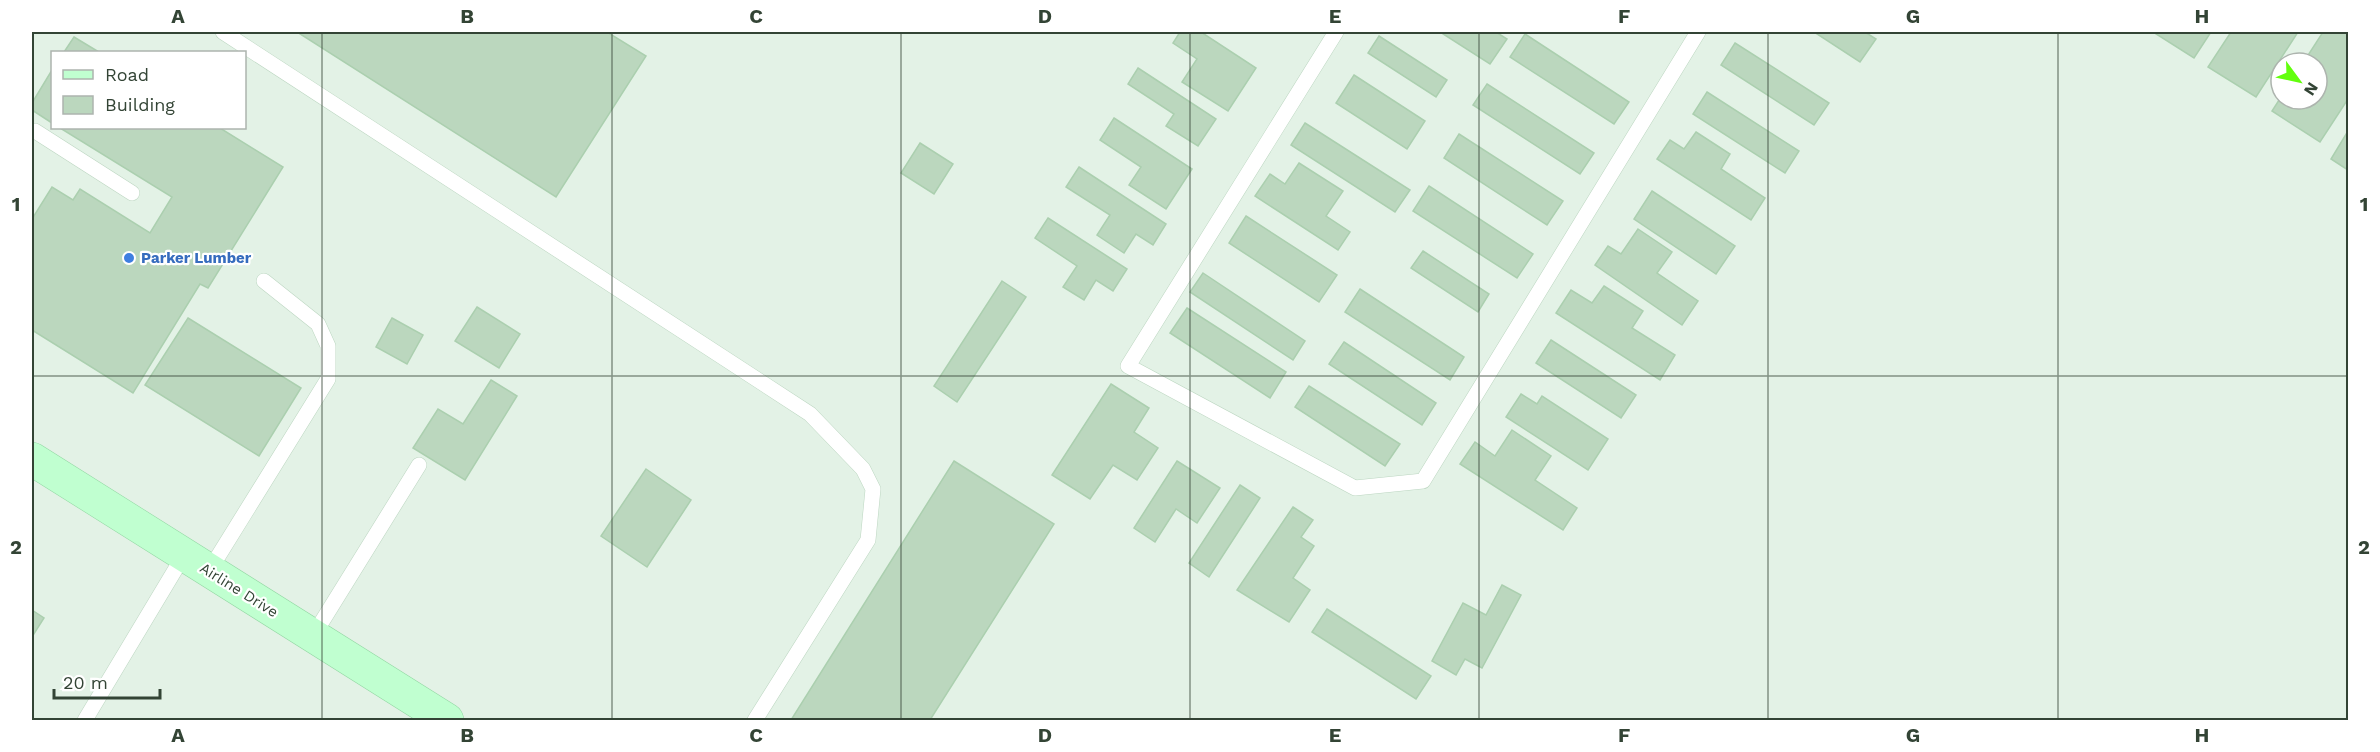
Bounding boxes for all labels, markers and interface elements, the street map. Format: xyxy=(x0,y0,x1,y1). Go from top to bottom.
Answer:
text: A xyxy=(171,4,185,28)
text: B xyxy=(460,4,474,28)
text: C xyxy=(749,4,763,28)
text: D xyxy=(1038,4,1052,28)
text: E xyxy=(1329,4,1341,28)
text: F xyxy=(1618,4,1630,28)
text: G xyxy=(1906,4,1920,28)
text: H xyxy=(2195,4,2209,28)
legend xyxy=(51,51,246,129)
north arrow xyxy=(2269,51,2329,111)
text: Road xyxy=(105,64,149,85)
text: N xyxy=(2300,79,2322,99)
text: Building xyxy=(105,94,175,115)
text: 1 xyxy=(12,192,20,216)
text: 1 xyxy=(2360,192,2368,216)
place label: Parker Lumber xyxy=(141,249,252,267)
marker: Parker Lumber xyxy=(122,251,136,265)
text: 2 xyxy=(10,535,22,559)
text: 2 xyxy=(2358,535,2370,559)
street label: Airline Drive xyxy=(197,559,281,621)
scale bar xyxy=(54,662,160,700)
text: 20 m xyxy=(63,672,108,693)
text: A xyxy=(171,723,185,747)
text: B xyxy=(460,723,474,747)
text: C xyxy=(749,723,763,747)
text: D xyxy=(1038,723,1052,747)
text: E xyxy=(1329,723,1341,747)
text: F xyxy=(1618,723,1630,747)
text: G xyxy=(1906,723,1920,747)
text: H xyxy=(2195,723,2209,747)

